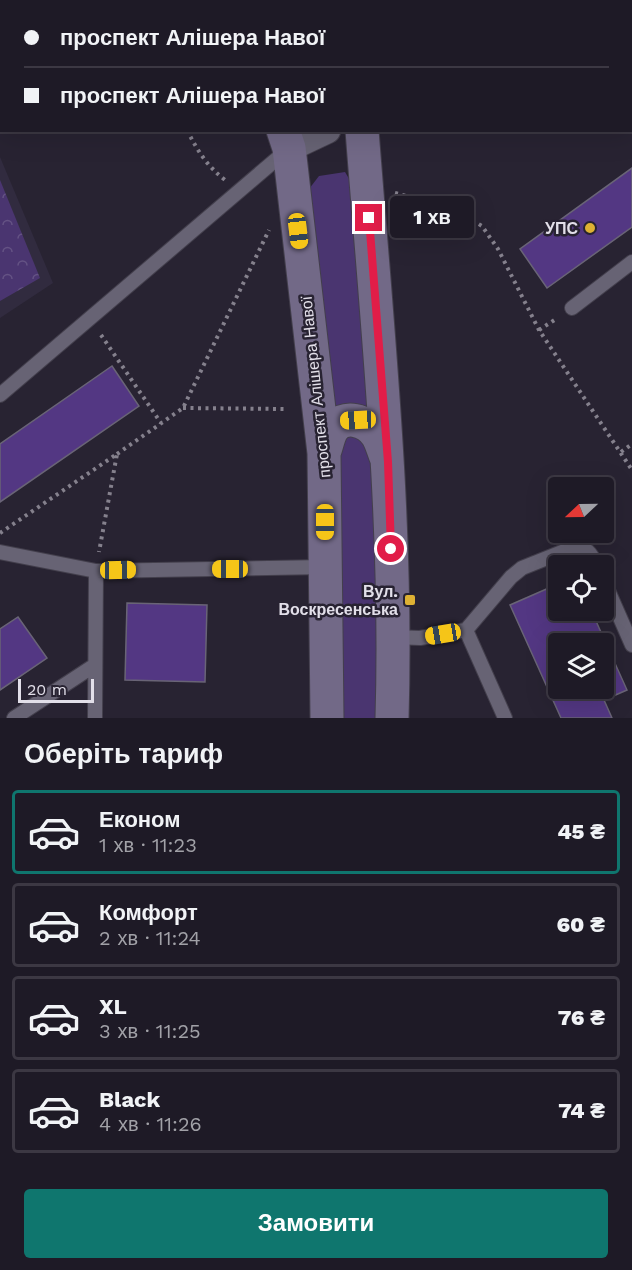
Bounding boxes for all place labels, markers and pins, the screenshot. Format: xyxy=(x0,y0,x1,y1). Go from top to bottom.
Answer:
place label: УПС xyxy=(545,219,578,238)
marker: УПС xyxy=(583,221,597,235)
place label: Вул. Воскресенська xyxy=(278,582,398,619)
marker: Вул. Воскресенська xyxy=(403,593,417,607)

